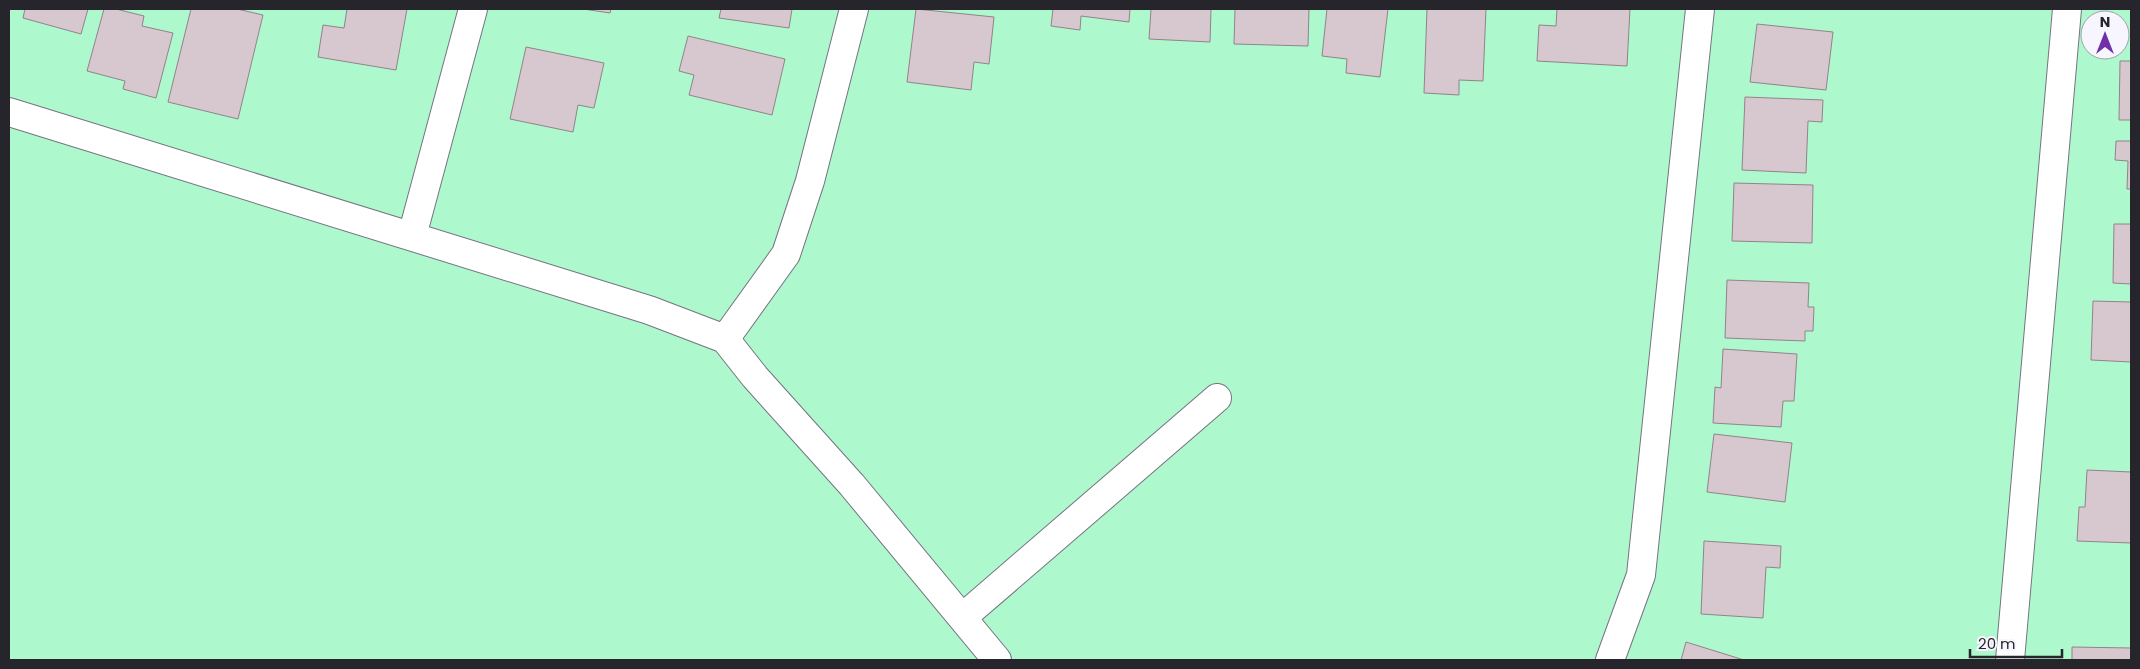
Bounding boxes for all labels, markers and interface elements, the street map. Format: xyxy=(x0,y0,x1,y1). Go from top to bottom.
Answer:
north arrow xyxy=(2080,10,2130,60)
text: N xyxy=(2100,12,2110,32)
scale bar xyxy=(1970,626,2062,658)
text: 20 m xyxy=(1978,633,2016,654)

